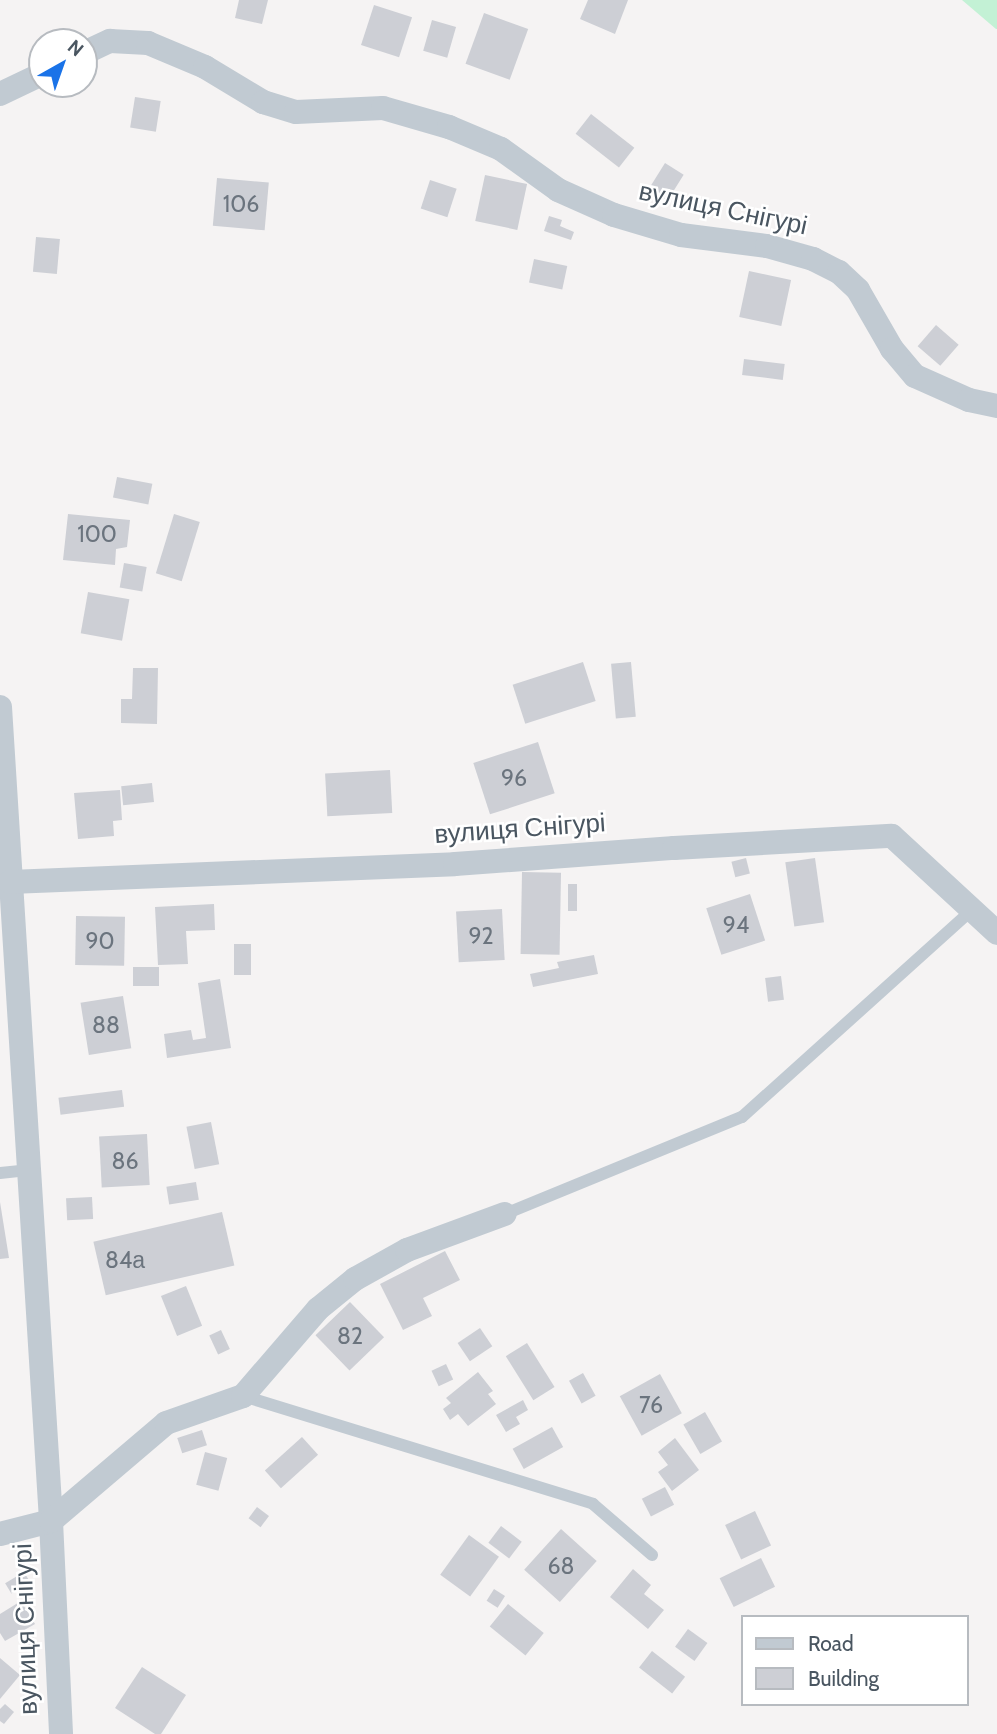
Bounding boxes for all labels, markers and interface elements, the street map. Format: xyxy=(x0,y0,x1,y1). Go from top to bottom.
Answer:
north arrow xyxy=(28,28,98,98)
text: N xyxy=(63,35,88,61)
street label: вулиця Снігурі xyxy=(636,176,810,242)
house number: 106 xyxy=(223,190,259,218)
house number: 100 xyxy=(77,520,117,548)
house number: 96 xyxy=(501,764,527,792)
street label: вулиця Снігурі xyxy=(433,807,607,851)
house number: 94 xyxy=(723,911,749,939)
house number: 92 xyxy=(468,922,494,950)
house number: 90 xyxy=(85,927,115,955)
house number: 88 xyxy=(92,1011,120,1039)
house number: 86 xyxy=(111,1147,139,1175)
house number: 84а xyxy=(105,1246,145,1274)
house number: 82 xyxy=(337,1322,363,1350)
house number: 76 xyxy=(639,1391,663,1419)
street label: вулиця Снігурі xyxy=(7,1543,45,1715)
house number: 68 xyxy=(547,1552,575,1580)
legend xyxy=(741,1615,969,1706)
text: Road xyxy=(808,1631,854,1656)
text: Building xyxy=(808,1666,879,1691)

